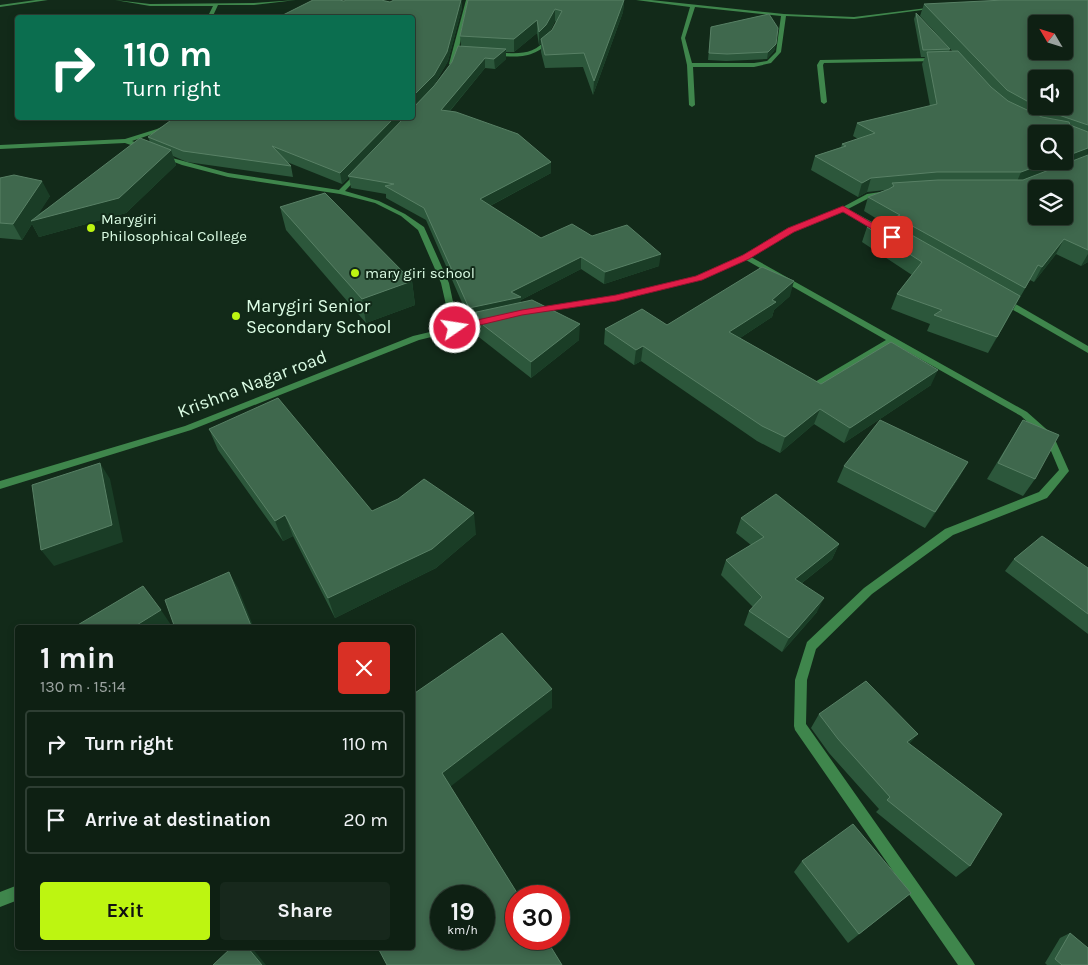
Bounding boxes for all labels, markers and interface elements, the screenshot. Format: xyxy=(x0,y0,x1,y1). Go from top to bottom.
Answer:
north arrow xyxy=(1028,15,1072,60)
map controls xyxy=(1028,15,1073,225)
text: 110 m xyxy=(123,34,212,75)
icon: right xyxy=(40,35,105,100)
button: sound xyxy=(1028,70,1073,115)
text: Turn right xyxy=(123,76,221,102)
button: search xyxy=(1028,125,1073,170)
button: layers xyxy=(1028,180,1073,225)
place label: Marygiri Philosophical College xyxy=(101,210,247,245)
pin xyxy=(871,216,913,258)
marker: Marygiri Philosophical College xyxy=(85,222,97,234)
icon: arrive xyxy=(878,223,906,251)
place label: mary giri school xyxy=(365,264,475,282)
marker: mary giri school xyxy=(349,267,361,279)
place label: Marygiri Senior Secondary School xyxy=(246,295,392,338)
position arrow xyxy=(428,301,480,353)
marker: Marygiri Senior Secondary School xyxy=(230,310,242,322)
street label: Krishna Nagar road xyxy=(174,345,330,423)
text: 1 min xyxy=(40,640,115,676)
button: close xyxy=(338,642,390,694)
text: 130 m · 15:14 xyxy=(40,677,126,696)
icon: right xyxy=(42,730,70,758)
text: Turn right xyxy=(85,733,174,755)
text: 110 m xyxy=(342,733,388,755)
icon: arrive xyxy=(42,806,70,834)
text: Arrive at destination xyxy=(85,809,271,831)
text: 20 m xyxy=(343,809,388,831)
button: Exit xyxy=(40,882,210,940)
button: Share xyxy=(220,882,390,940)
speed limit sign: 30 xyxy=(505,885,570,950)
text: 19 xyxy=(450,897,475,926)
text: km/h xyxy=(447,923,478,937)

